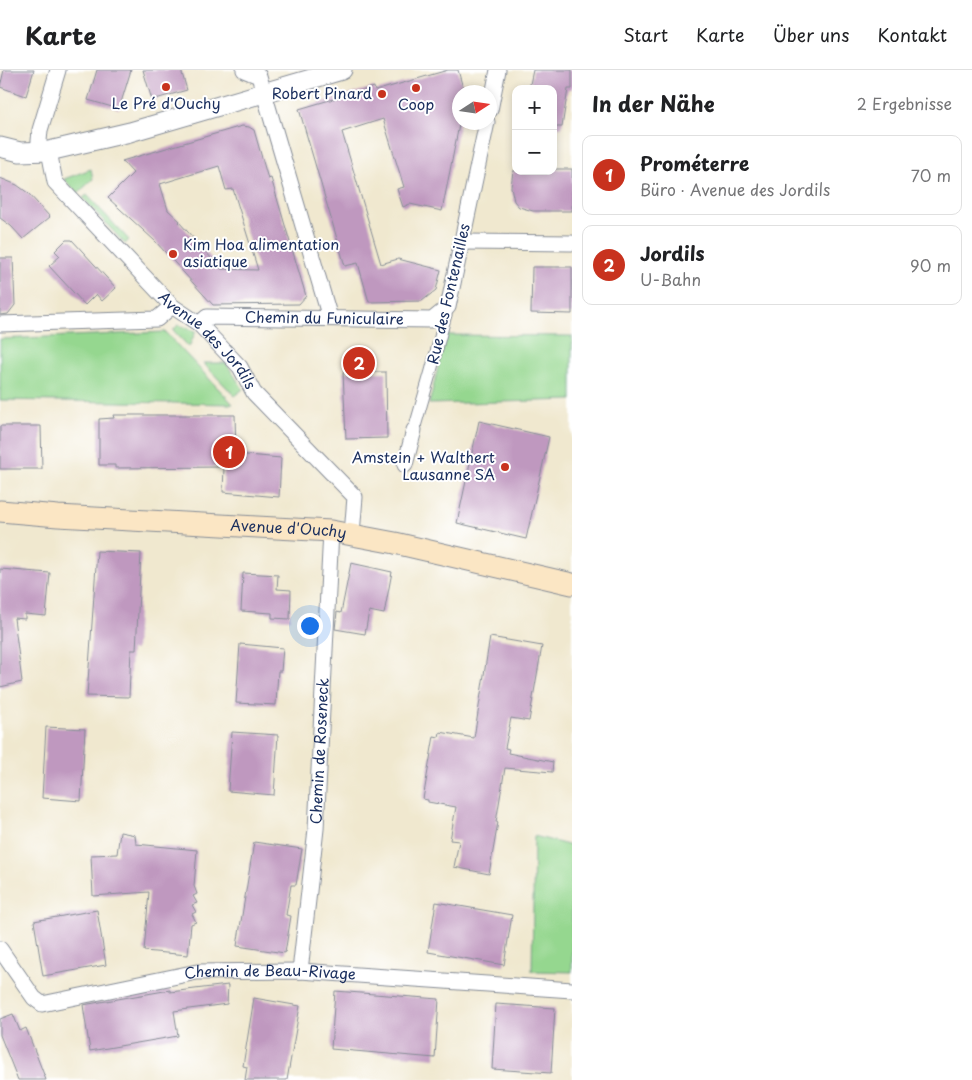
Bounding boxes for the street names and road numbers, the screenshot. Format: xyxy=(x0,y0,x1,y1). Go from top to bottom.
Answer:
street label: Rue des Fontenailles xyxy=(420,221,475,366)
street label: Avenue des Jordils xyxy=(154,285,263,393)
street label: Chemin du Funiculaire xyxy=(245,305,404,330)
street label: Avenue d'Ouchy xyxy=(230,512,349,544)
street label: Chemin de Roseneck xyxy=(303,677,334,825)
street label: Chemin de Beau-Rivage xyxy=(182,958,357,985)

